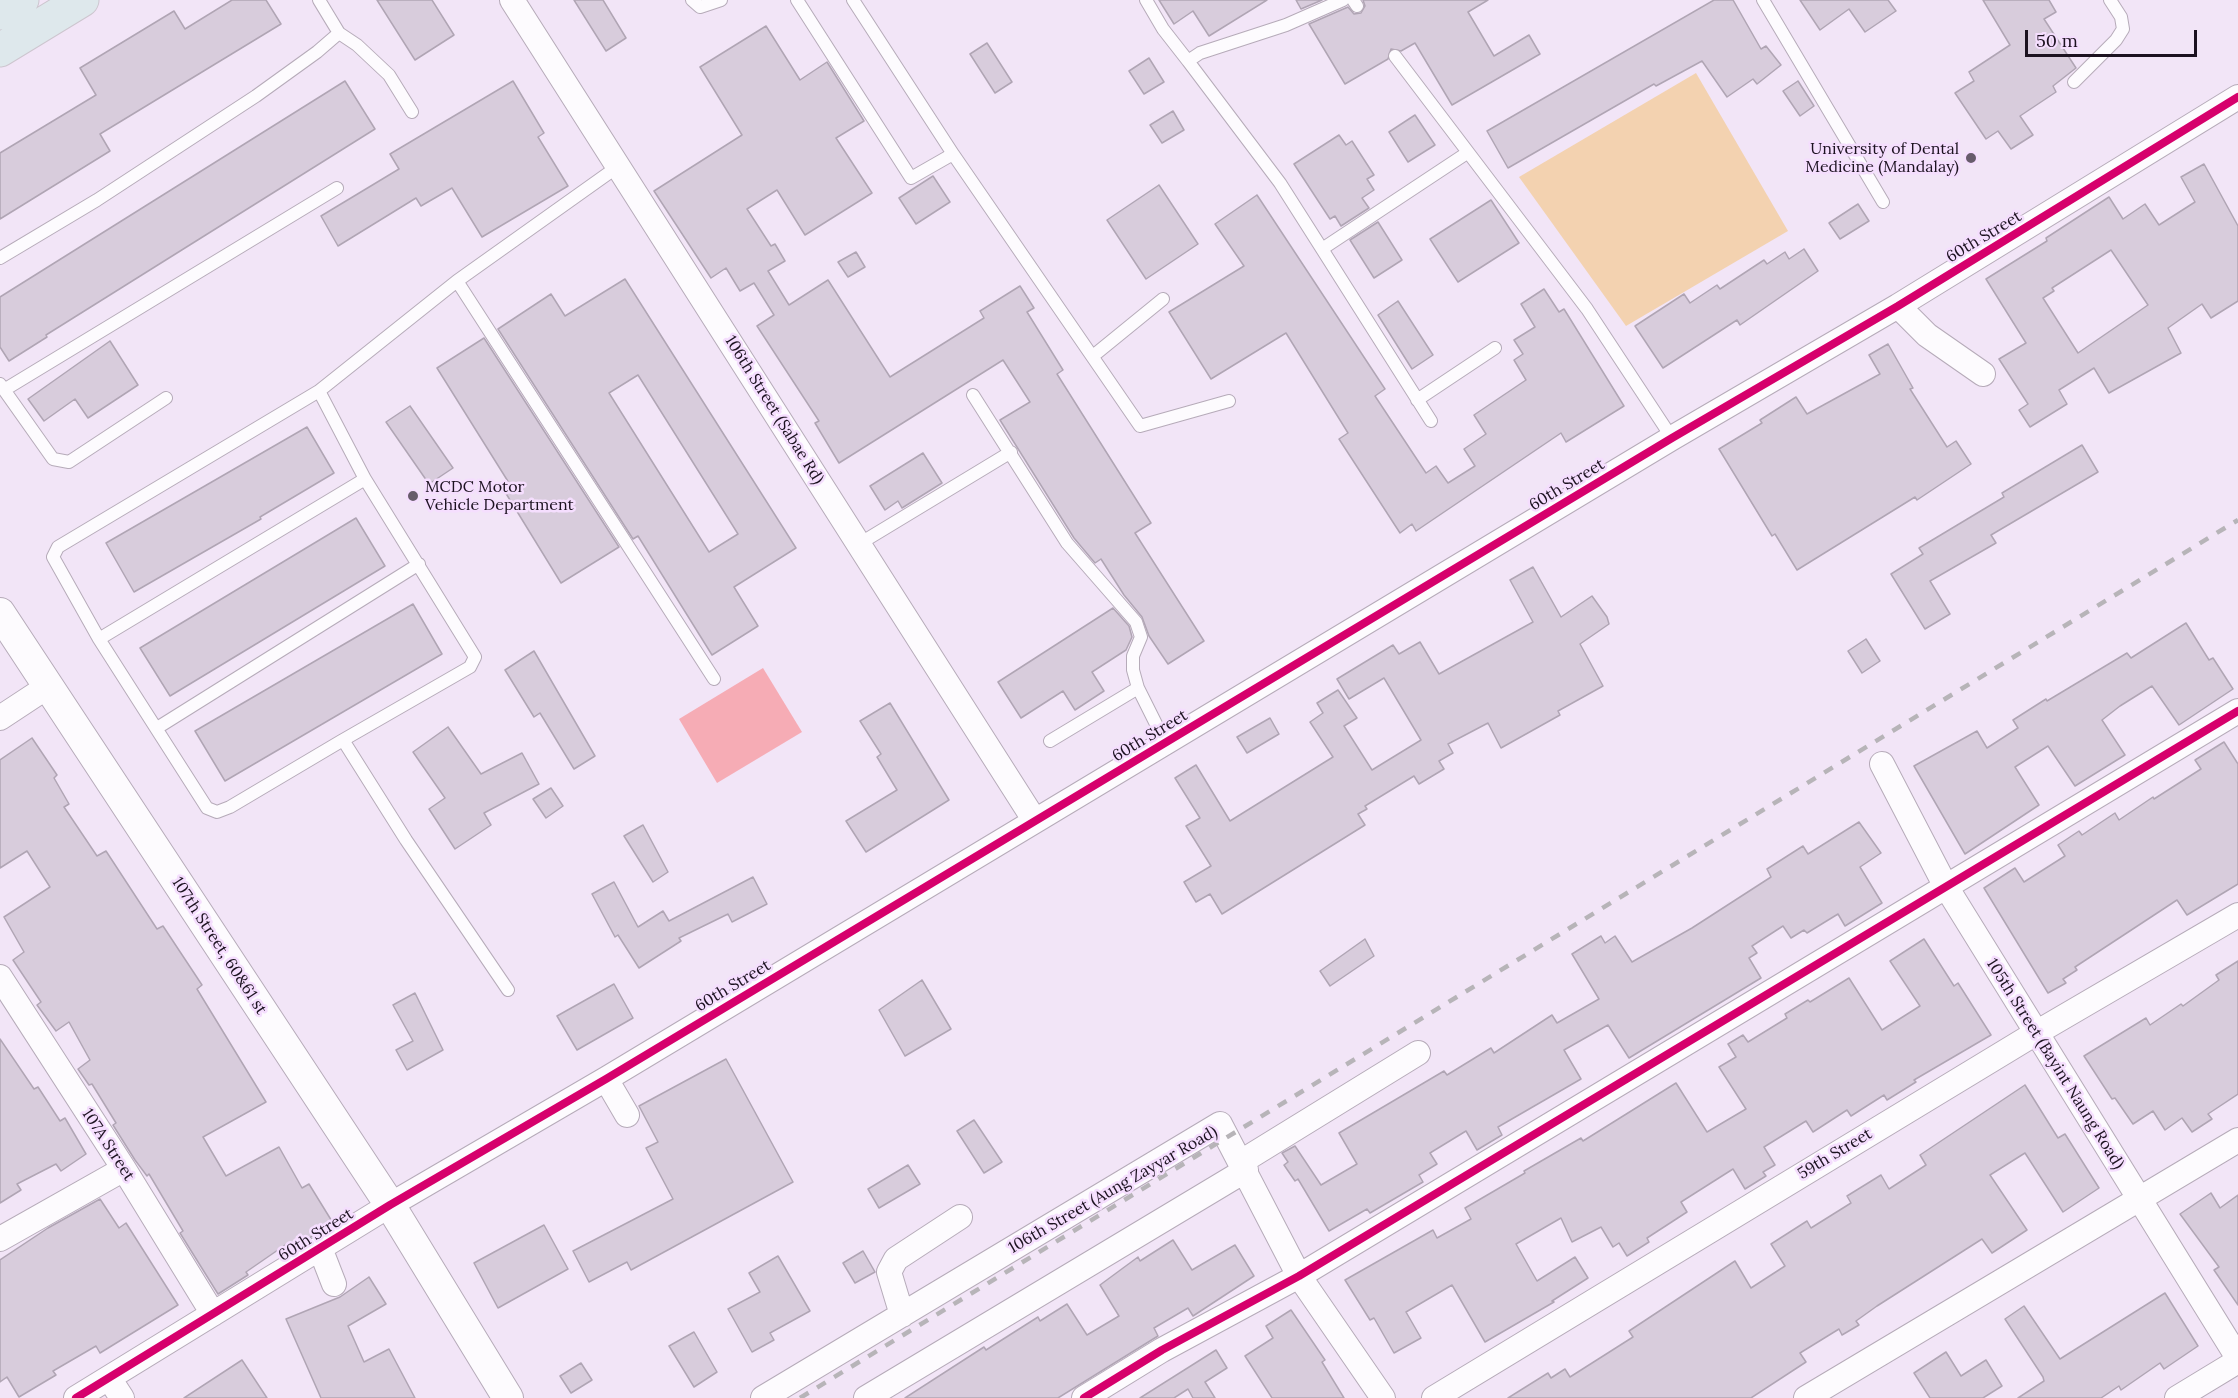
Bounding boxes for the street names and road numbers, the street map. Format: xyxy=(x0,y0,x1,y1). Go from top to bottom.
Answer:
street label: 60th Street xyxy=(1943,207,2025,267)
street label: 106th Street (Sabae Rd) xyxy=(720,332,828,488)
street label: 60th Street xyxy=(1526,455,1608,515)
street label: 60th Street xyxy=(1109,706,1191,766)
street label: 107th Street, 60&61 st xyxy=(167,874,271,1018)
street label: 105th Street (Bayint Naung Road) xyxy=(1982,955,2128,1173)
street label: 60th Street xyxy=(692,956,774,1016)
street label: 107A Street xyxy=(78,1105,138,1185)
street label: 106th Street (Aung Zayyar Road) xyxy=(1005,1122,1221,1258)
street label: 59th Street xyxy=(1794,1124,1876,1184)
street label: 60th Street xyxy=(275,1204,357,1266)

